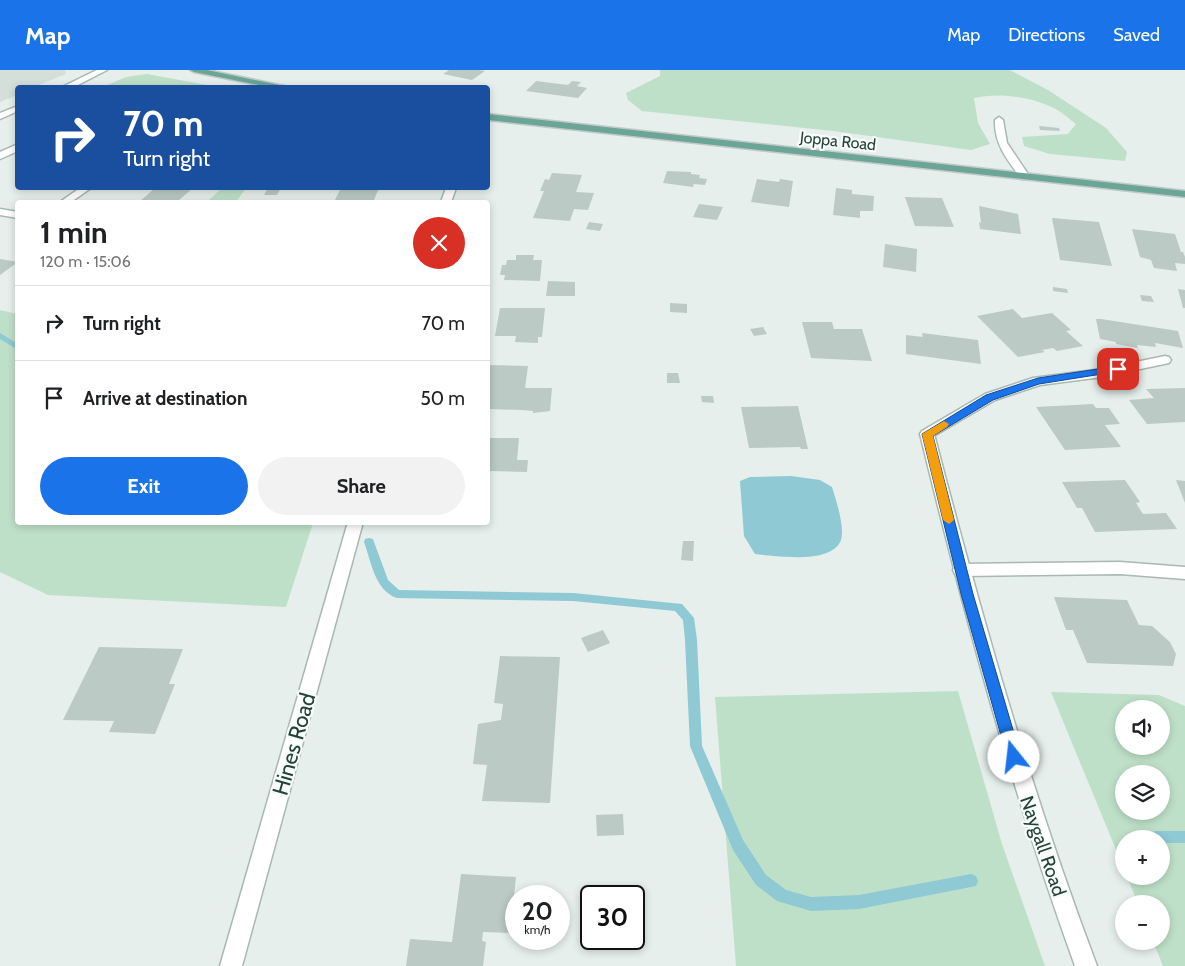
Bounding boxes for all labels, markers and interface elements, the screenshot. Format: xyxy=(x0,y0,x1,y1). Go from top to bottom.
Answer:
text: Map xyxy=(25,21,71,50)
text: Map xyxy=(947,24,980,46)
text: Directions xyxy=(1008,24,1085,46)
text: Saved xyxy=(1113,24,1160,46)
text: 70 m xyxy=(123,102,204,145)
icon: right xyxy=(40,105,105,170)
street label: Joppa Road xyxy=(798,127,877,154)
text: Turn right xyxy=(123,145,210,172)
text: 1 min xyxy=(40,214,108,251)
button: close xyxy=(413,217,465,269)
text: 120 m · 15:06 xyxy=(40,252,131,271)
icon: right xyxy=(40,309,68,337)
text: Turn right xyxy=(83,312,161,335)
text: 70 m xyxy=(421,312,465,335)
pin xyxy=(1097,348,1139,390)
icon: arrive xyxy=(1104,355,1132,383)
icon: arrive xyxy=(40,384,68,412)
text: Arrive at destination xyxy=(83,387,247,410)
text: 50 m xyxy=(421,387,465,410)
button: Exit xyxy=(40,457,248,515)
button: Share xyxy=(258,457,465,515)
street label: Hines Road xyxy=(267,690,321,798)
map controls xyxy=(1115,700,1170,950)
button: sound xyxy=(1115,700,1170,755)
position arrow xyxy=(987,730,1039,782)
button: layers xyxy=(1115,765,1170,820)
street label: Naygall Road xyxy=(1015,793,1071,899)
button: + xyxy=(1115,830,1170,885)
speed limit sign: 30 xyxy=(580,885,645,950)
button: − xyxy=(1115,895,1170,950)
text: 20 xyxy=(522,896,553,926)
text: km/h xyxy=(524,922,551,937)

